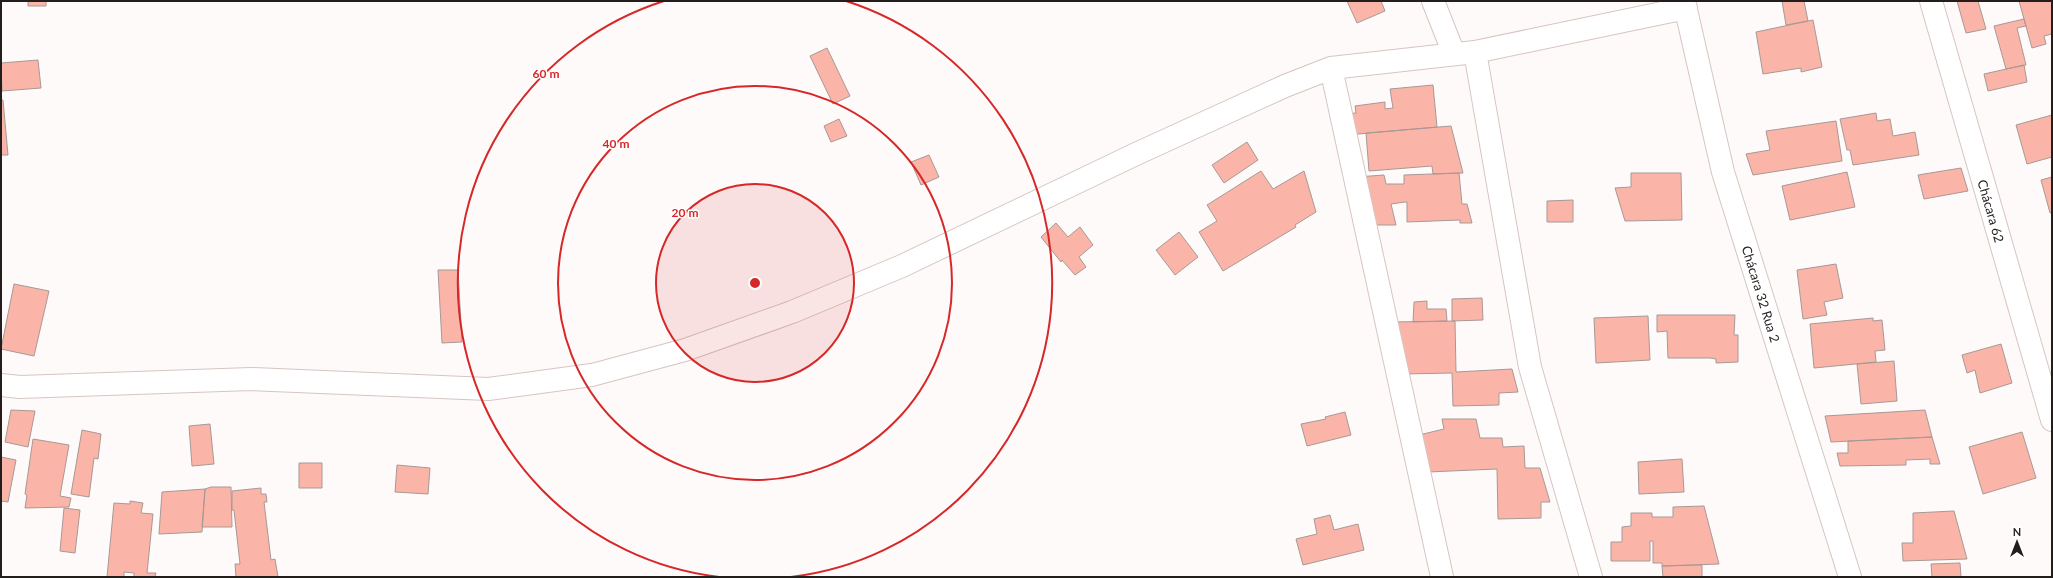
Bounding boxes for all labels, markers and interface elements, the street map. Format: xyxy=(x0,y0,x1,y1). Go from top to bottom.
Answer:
text: 60 m xyxy=(533,66,559,81)
text: 40 m xyxy=(603,136,629,151)
street label: Chácara 62 xyxy=(1974,178,2008,244)
text: 20 m xyxy=(672,205,698,220)
street label: Chácara 32 Rua 2 xyxy=(1739,244,1783,344)
centre of rings xyxy=(748,276,762,290)
north arrow xyxy=(1997,522,2037,562)
text: N xyxy=(2013,525,2021,538)

